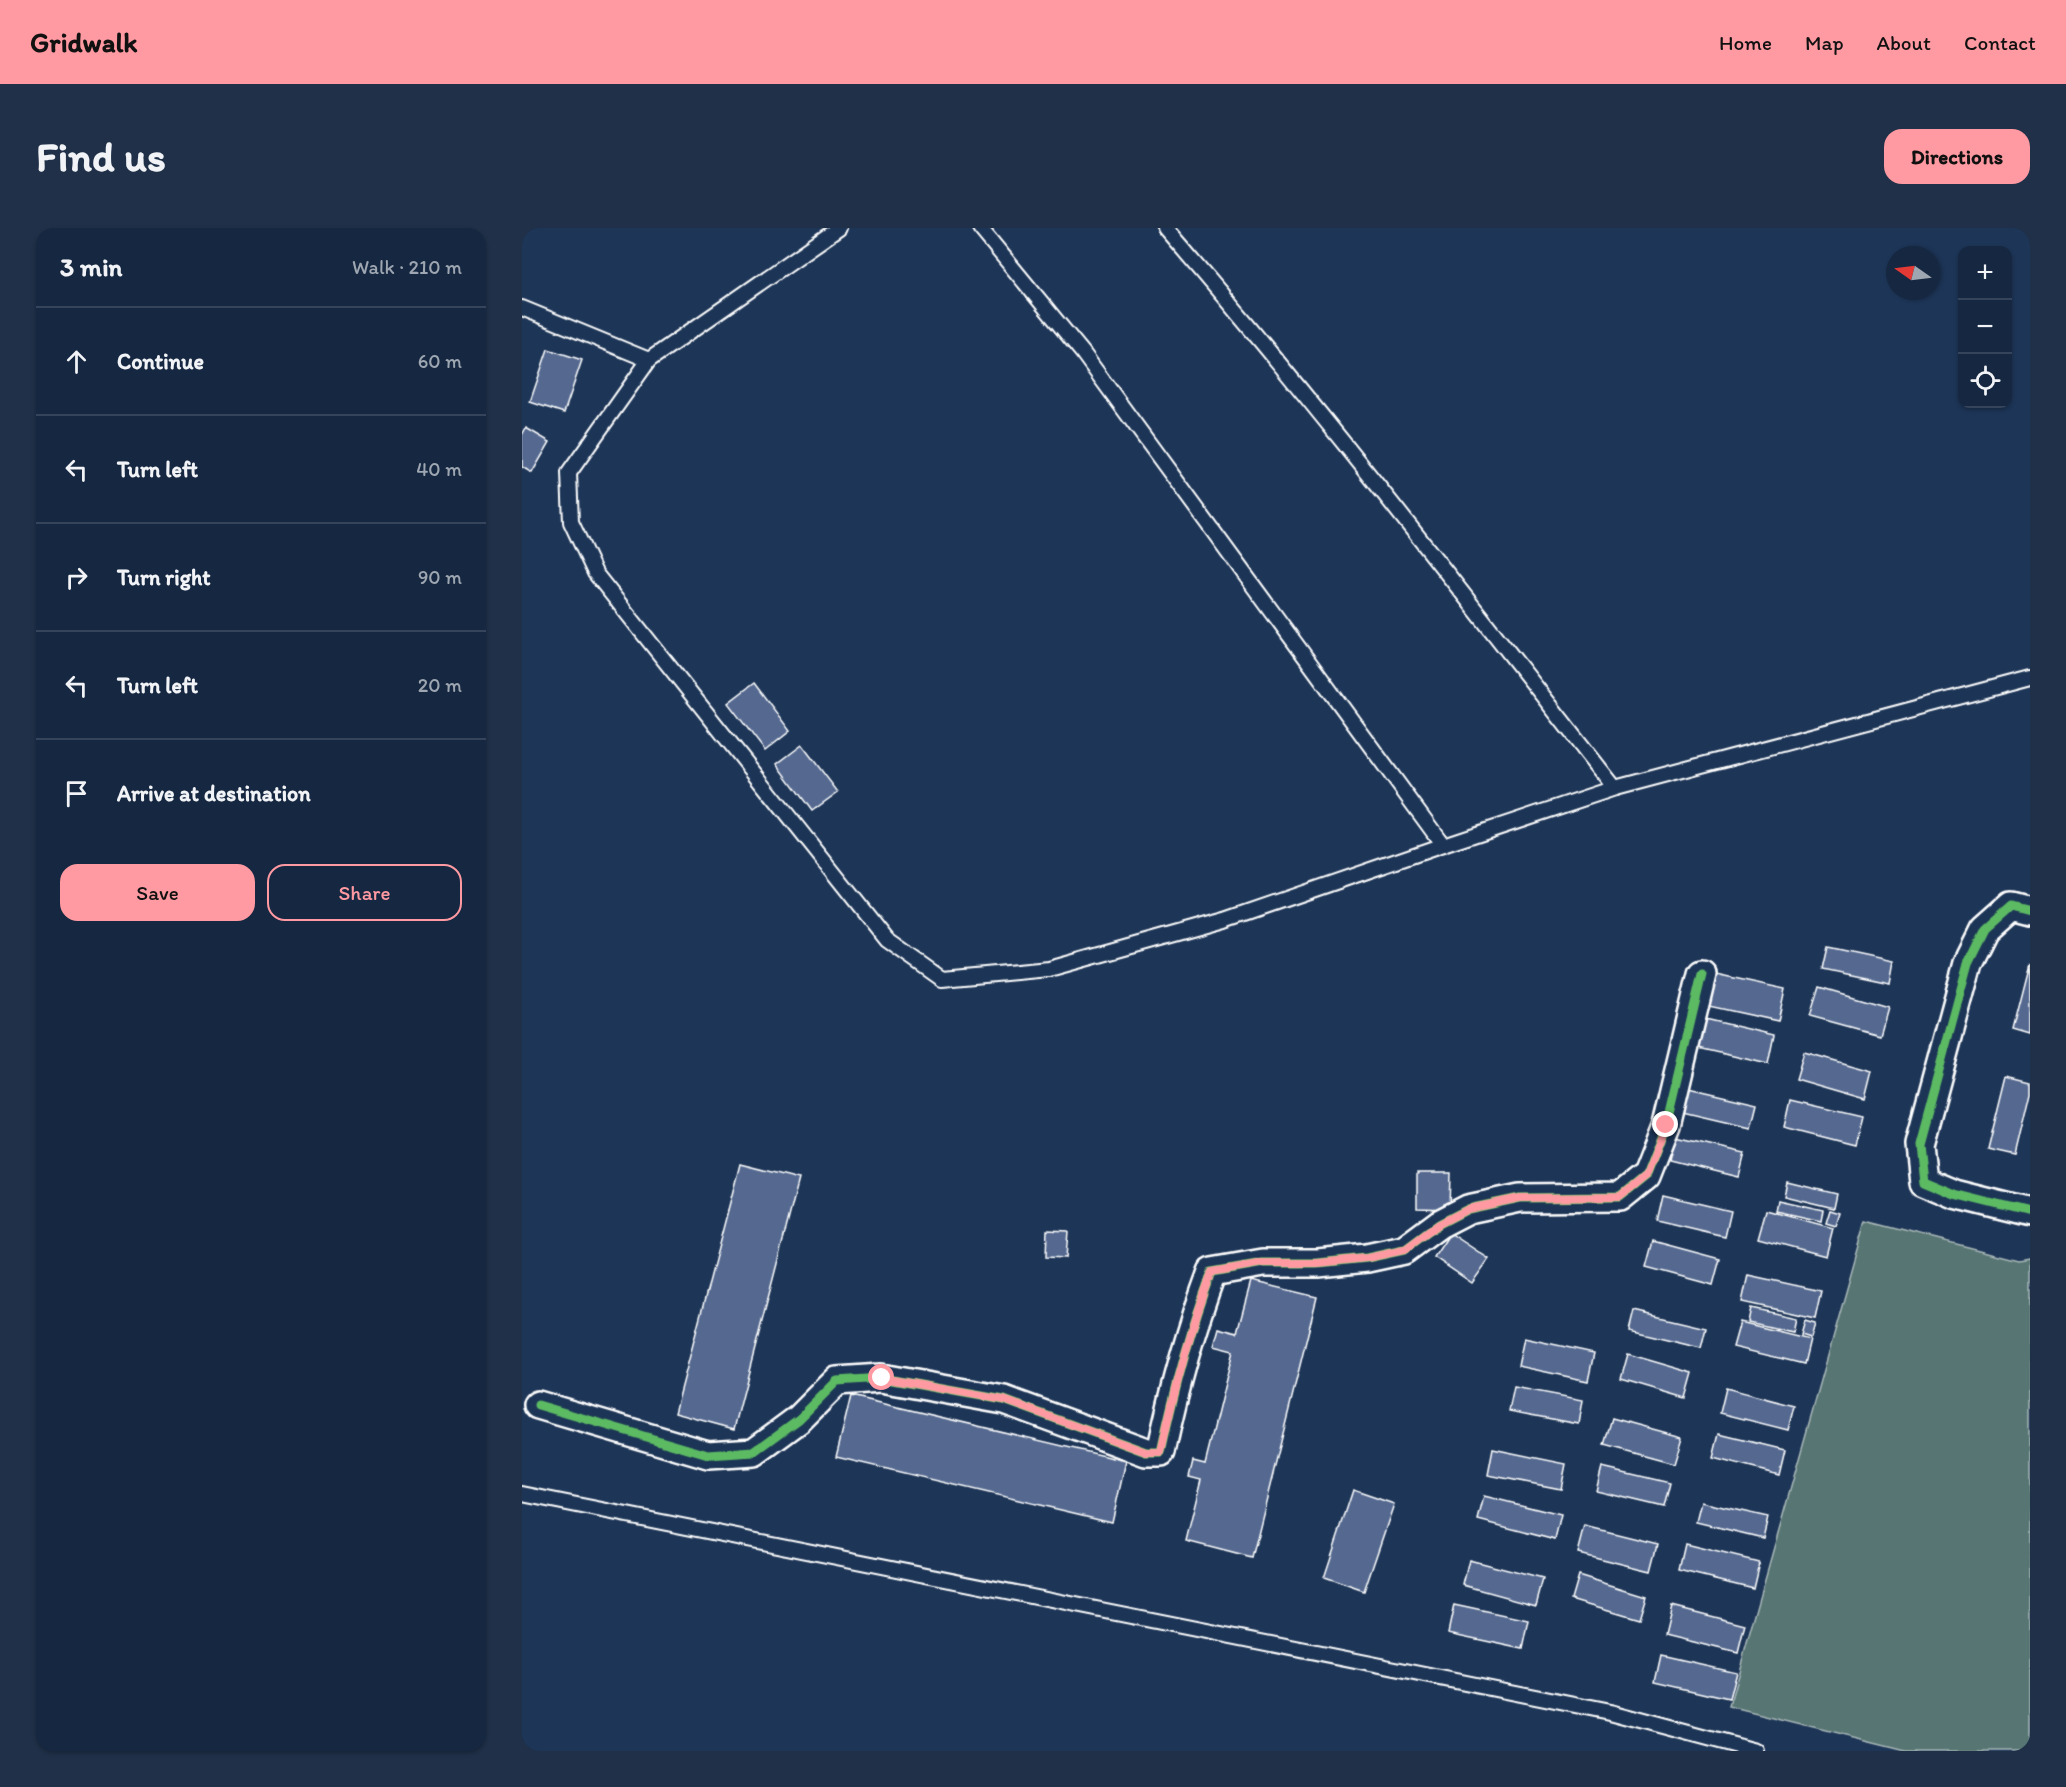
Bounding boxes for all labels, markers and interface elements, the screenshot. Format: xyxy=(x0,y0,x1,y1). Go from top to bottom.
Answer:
text: Gridwalk xyxy=(30,25,138,59)
text: Home xyxy=(1719,30,1772,55)
text: Map xyxy=(1805,30,1844,55)
text: About xyxy=(1877,30,1931,55)
text: Contact xyxy=(1964,30,2036,55)
button: Directions xyxy=(1884,129,2030,184)
text: Find us xyxy=(36,131,166,182)
north arrow xyxy=(1886,246,1940,300)
map controls xyxy=(1958,246,2012,408)
button: + xyxy=(1958,246,2012,300)
text: 3 min xyxy=(60,251,122,283)
text: Walk · 210 m xyxy=(352,255,462,279)
button: − xyxy=(1958,300,2012,354)
icon: ahead xyxy=(60,345,93,378)
text: Continue xyxy=(117,348,204,375)
text: 60 m xyxy=(418,349,462,373)
button: locate xyxy=(1958,354,2012,408)
icon: left xyxy=(60,453,93,486)
text: Turn left xyxy=(117,456,198,483)
text: 40 m xyxy=(416,457,462,481)
icon: right xyxy=(60,561,93,594)
text: Turn right xyxy=(117,564,211,591)
text: 90 m xyxy=(418,565,462,589)
icon: left xyxy=(60,669,93,702)
text: Turn left xyxy=(117,672,198,699)
text: 20 m xyxy=(418,673,462,697)
icon: arrive xyxy=(60,777,93,810)
text: Arrive at destination xyxy=(117,780,311,807)
button: Save xyxy=(60,864,255,921)
button: Share xyxy=(267,864,462,921)
route end xyxy=(1652,1111,1678,1137)
route start xyxy=(868,1364,894,1390)

